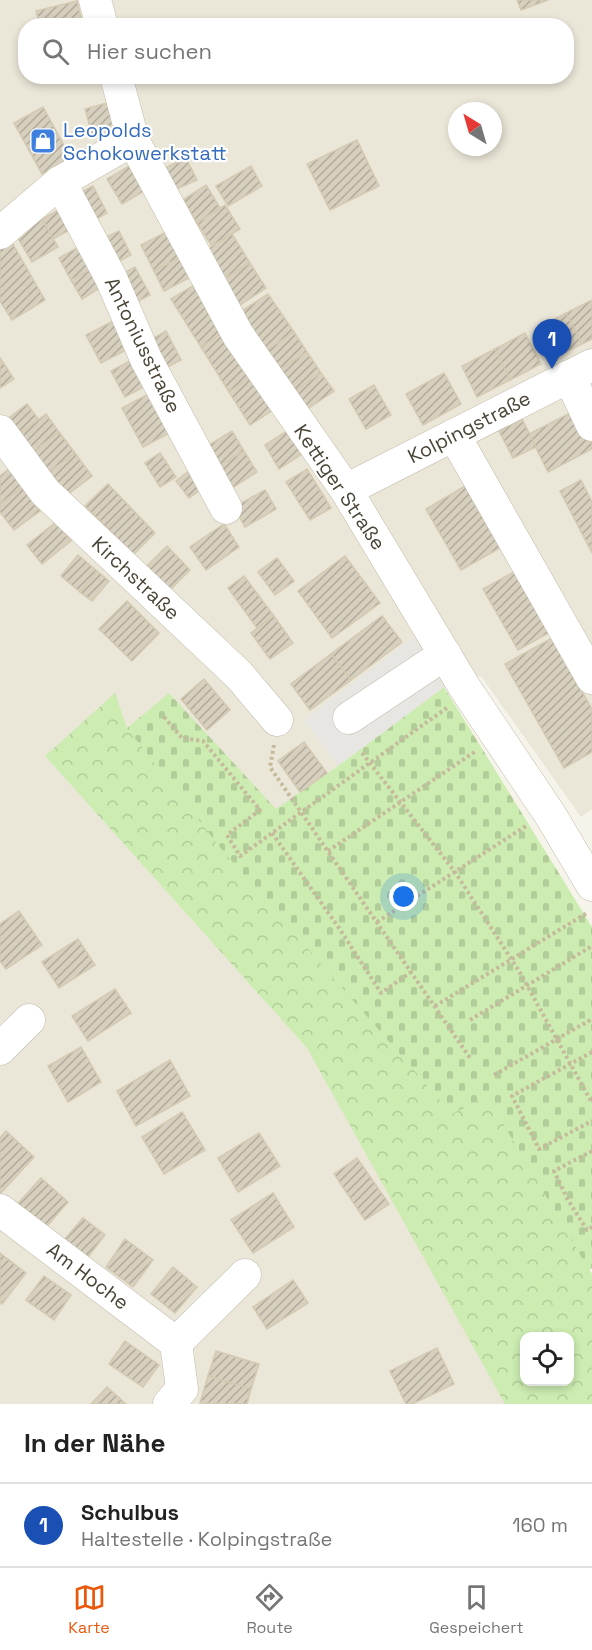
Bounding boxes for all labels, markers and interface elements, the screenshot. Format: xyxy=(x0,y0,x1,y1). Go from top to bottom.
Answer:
search box xyxy=(18,18,574,84)
icon: search xyxy=(39,35,72,68)
text: Hier suchen xyxy=(87,37,212,65)
north arrow xyxy=(448,102,502,156)
place label: Leopolds Schokowerkstatt xyxy=(63,117,227,166)
shop icon: Leopolds Schokowerkstatt xyxy=(28,126,58,156)
street label: Antoniusstraße xyxy=(99,273,187,417)
pin: 1 xyxy=(532,320,572,369)
street label: Kolpingstraße xyxy=(403,385,535,469)
street label: Kettiger Straße xyxy=(288,419,392,555)
street label: Kirchstraße xyxy=(86,531,186,625)
your location xyxy=(389,882,418,911)
street label: Am Hoche xyxy=(42,1237,134,1315)
map controls xyxy=(520,1332,574,1386)
button: locate xyxy=(520,1332,574,1386)
text: In der Nähe xyxy=(24,1426,165,1460)
text: Schulbus xyxy=(81,1498,179,1526)
text: 1 xyxy=(39,1512,48,1538)
text: 160 m xyxy=(512,1512,568,1538)
text: Haltestelle · Kolpingstraße xyxy=(81,1526,332,1552)
tab: Karte xyxy=(68,1581,110,1638)
tab: Route xyxy=(246,1581,293,1638)
tab: Gespeichert xyxy=(429,1581,524,1638)

